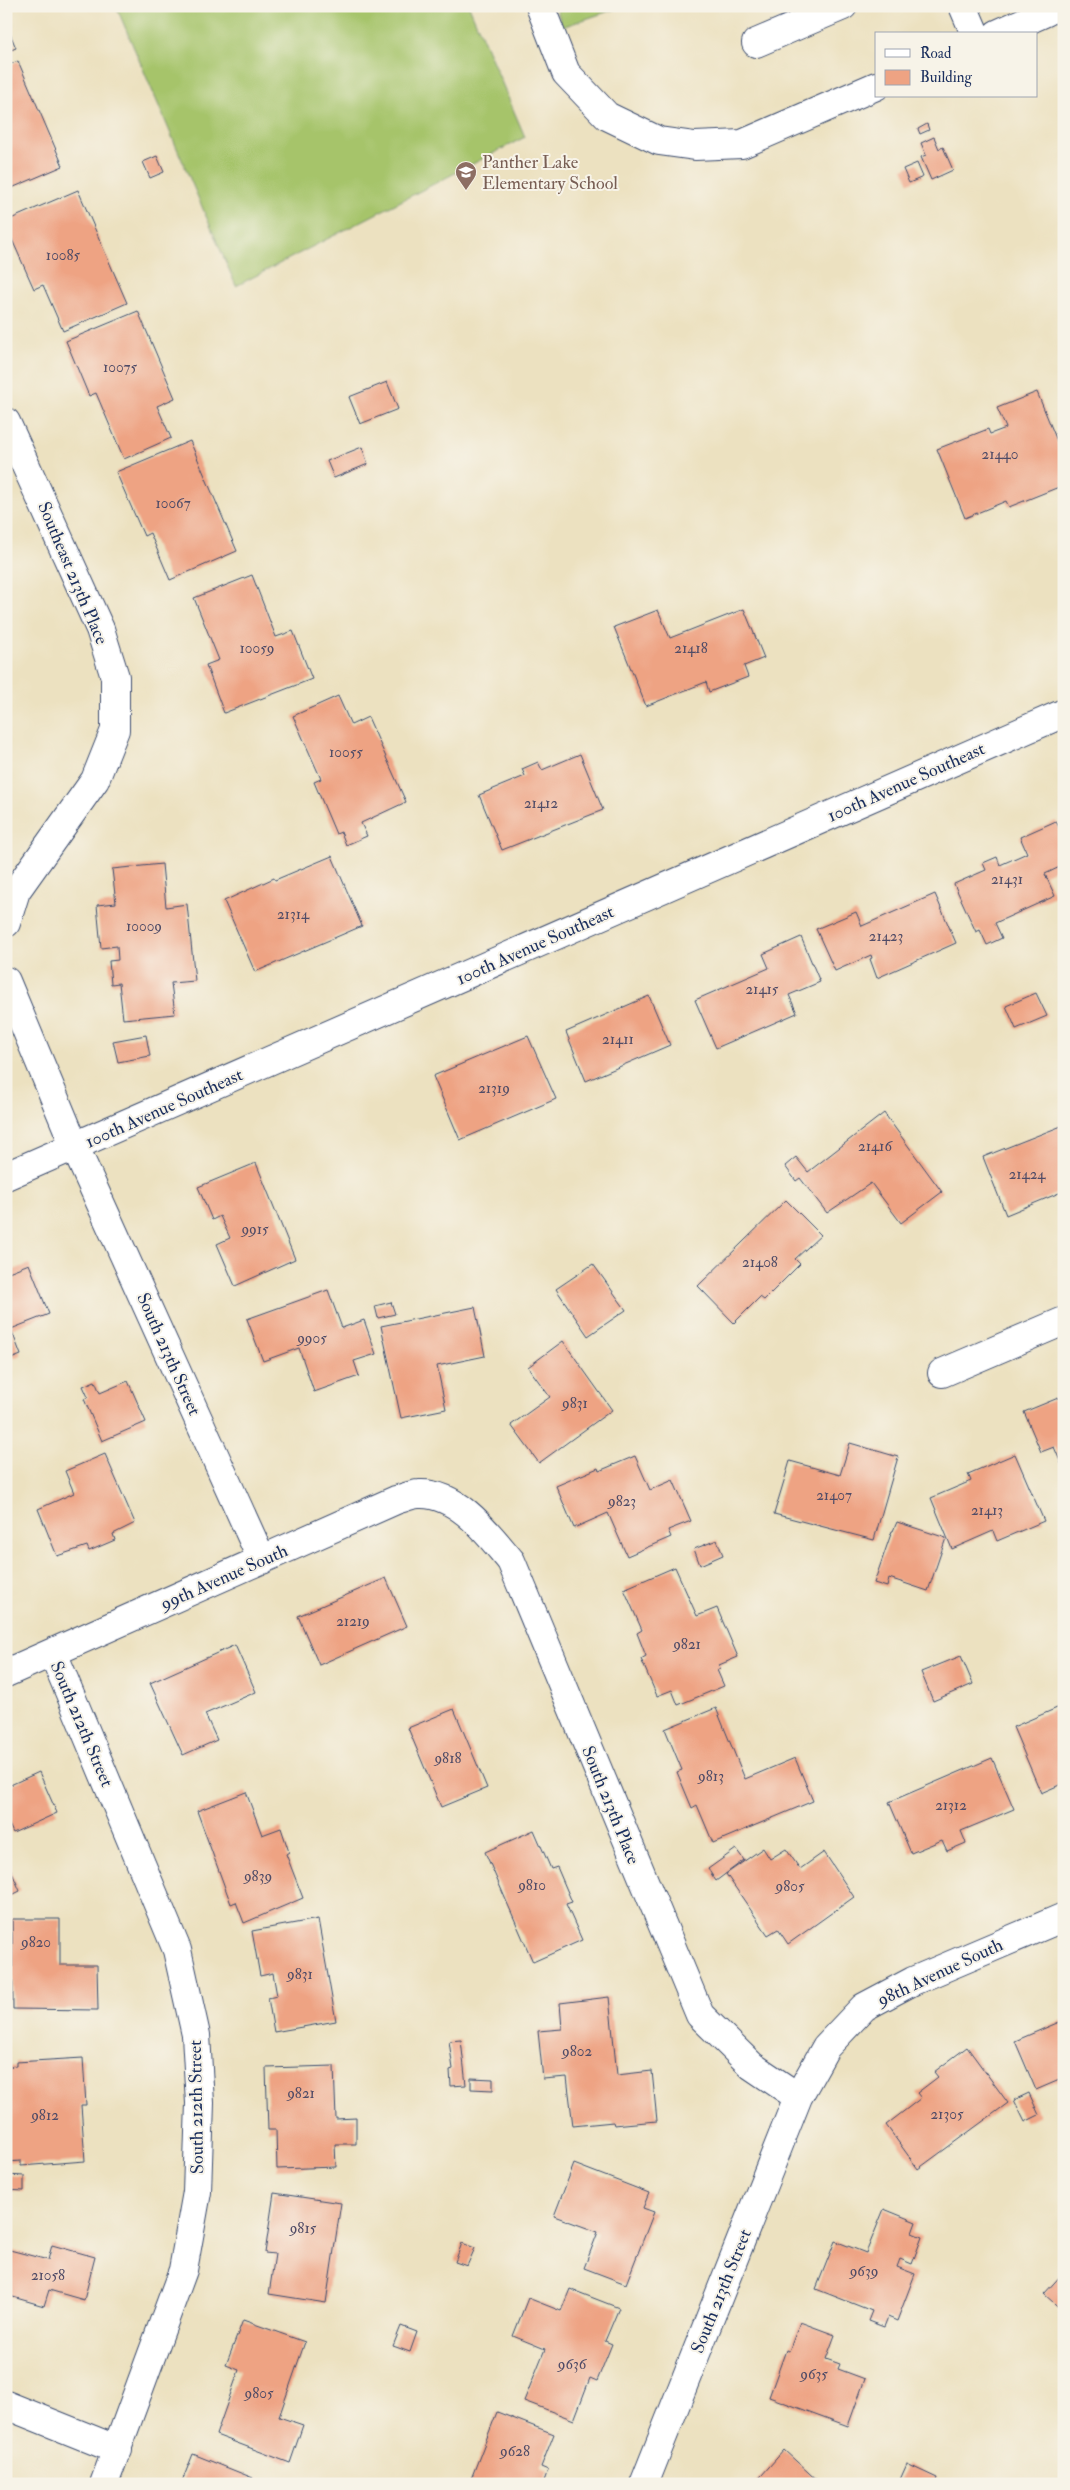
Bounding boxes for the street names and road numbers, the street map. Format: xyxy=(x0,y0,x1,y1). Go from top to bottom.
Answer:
street label: Southeast 213th Place xyxy=(32,498,113,648)
street label: 100th Avenue Southeast xyxy=(824,737,989,828)
street label: 100th Avenue Southeast xyxy=(453,900,618,991)
street label: 100th Avenue Southeast xyxy=(82,1063,247,1154)
street label: South 213th Street xyxy=(131,1289,206,1419)
street label: 99th Avenue South xyxy=(155,1539,292,1617)
street label: South 212th Street xyxy=(45,1658,118,1791)
street label: South 213th Place xyxy=(576,1743,645,1868)
street label: 98th Avenue South xyxy=(872,1933,1007,2012)
street label: South 212th Street xyxy=(184,2040,209,2174)
street label: South 213th Street xyxy=(686,2226,757,2357)

